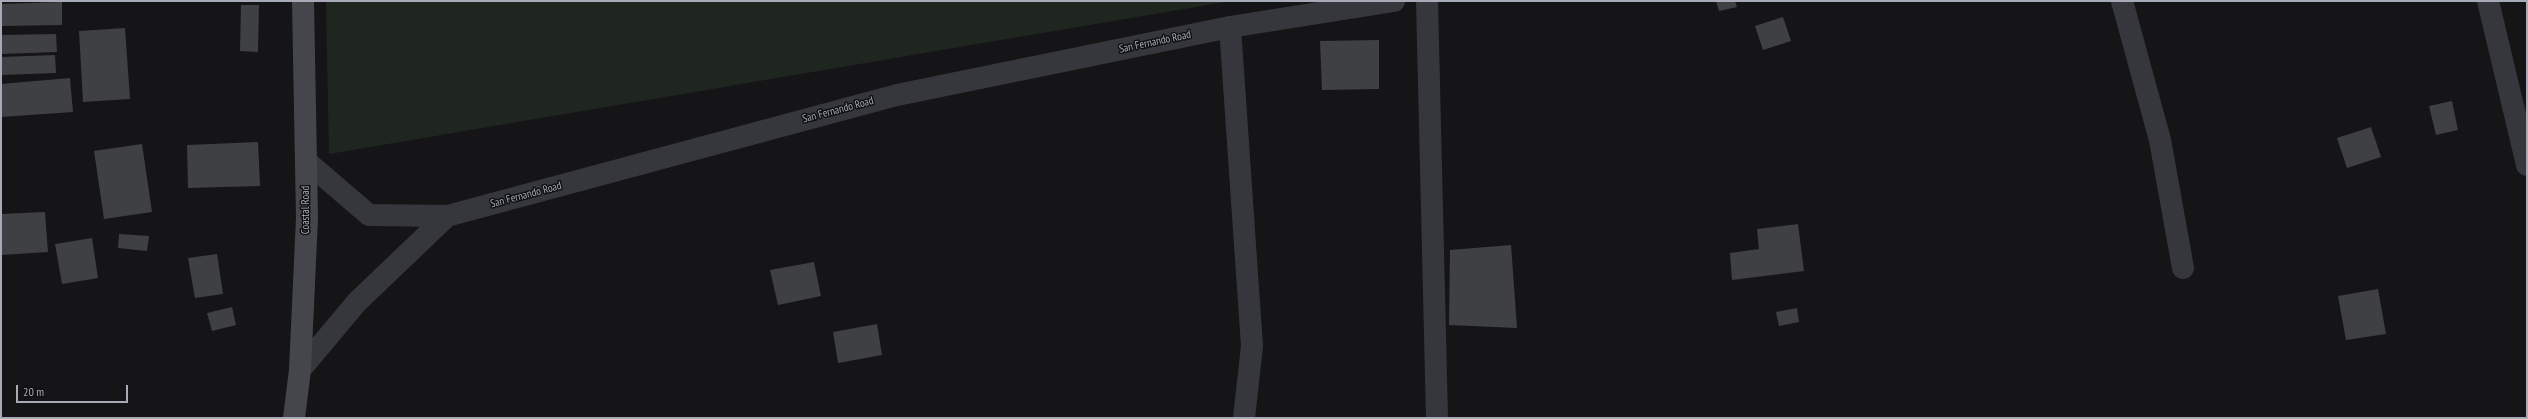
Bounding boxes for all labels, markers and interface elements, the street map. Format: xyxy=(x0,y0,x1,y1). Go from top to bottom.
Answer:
street label: San Fernando Road xyxy=(1118,28,1192,56)
street label: San Fernando Road xyxy=(801,94,875,126)
street label: San Fernando Road xyxy=(489,179,563,211)
street label: Coastal Road xyxy=(299,186,313,234)
scale bar xyxy=(18,377,130,403)
text: 20 m xyxy=(23,384,44,399)

